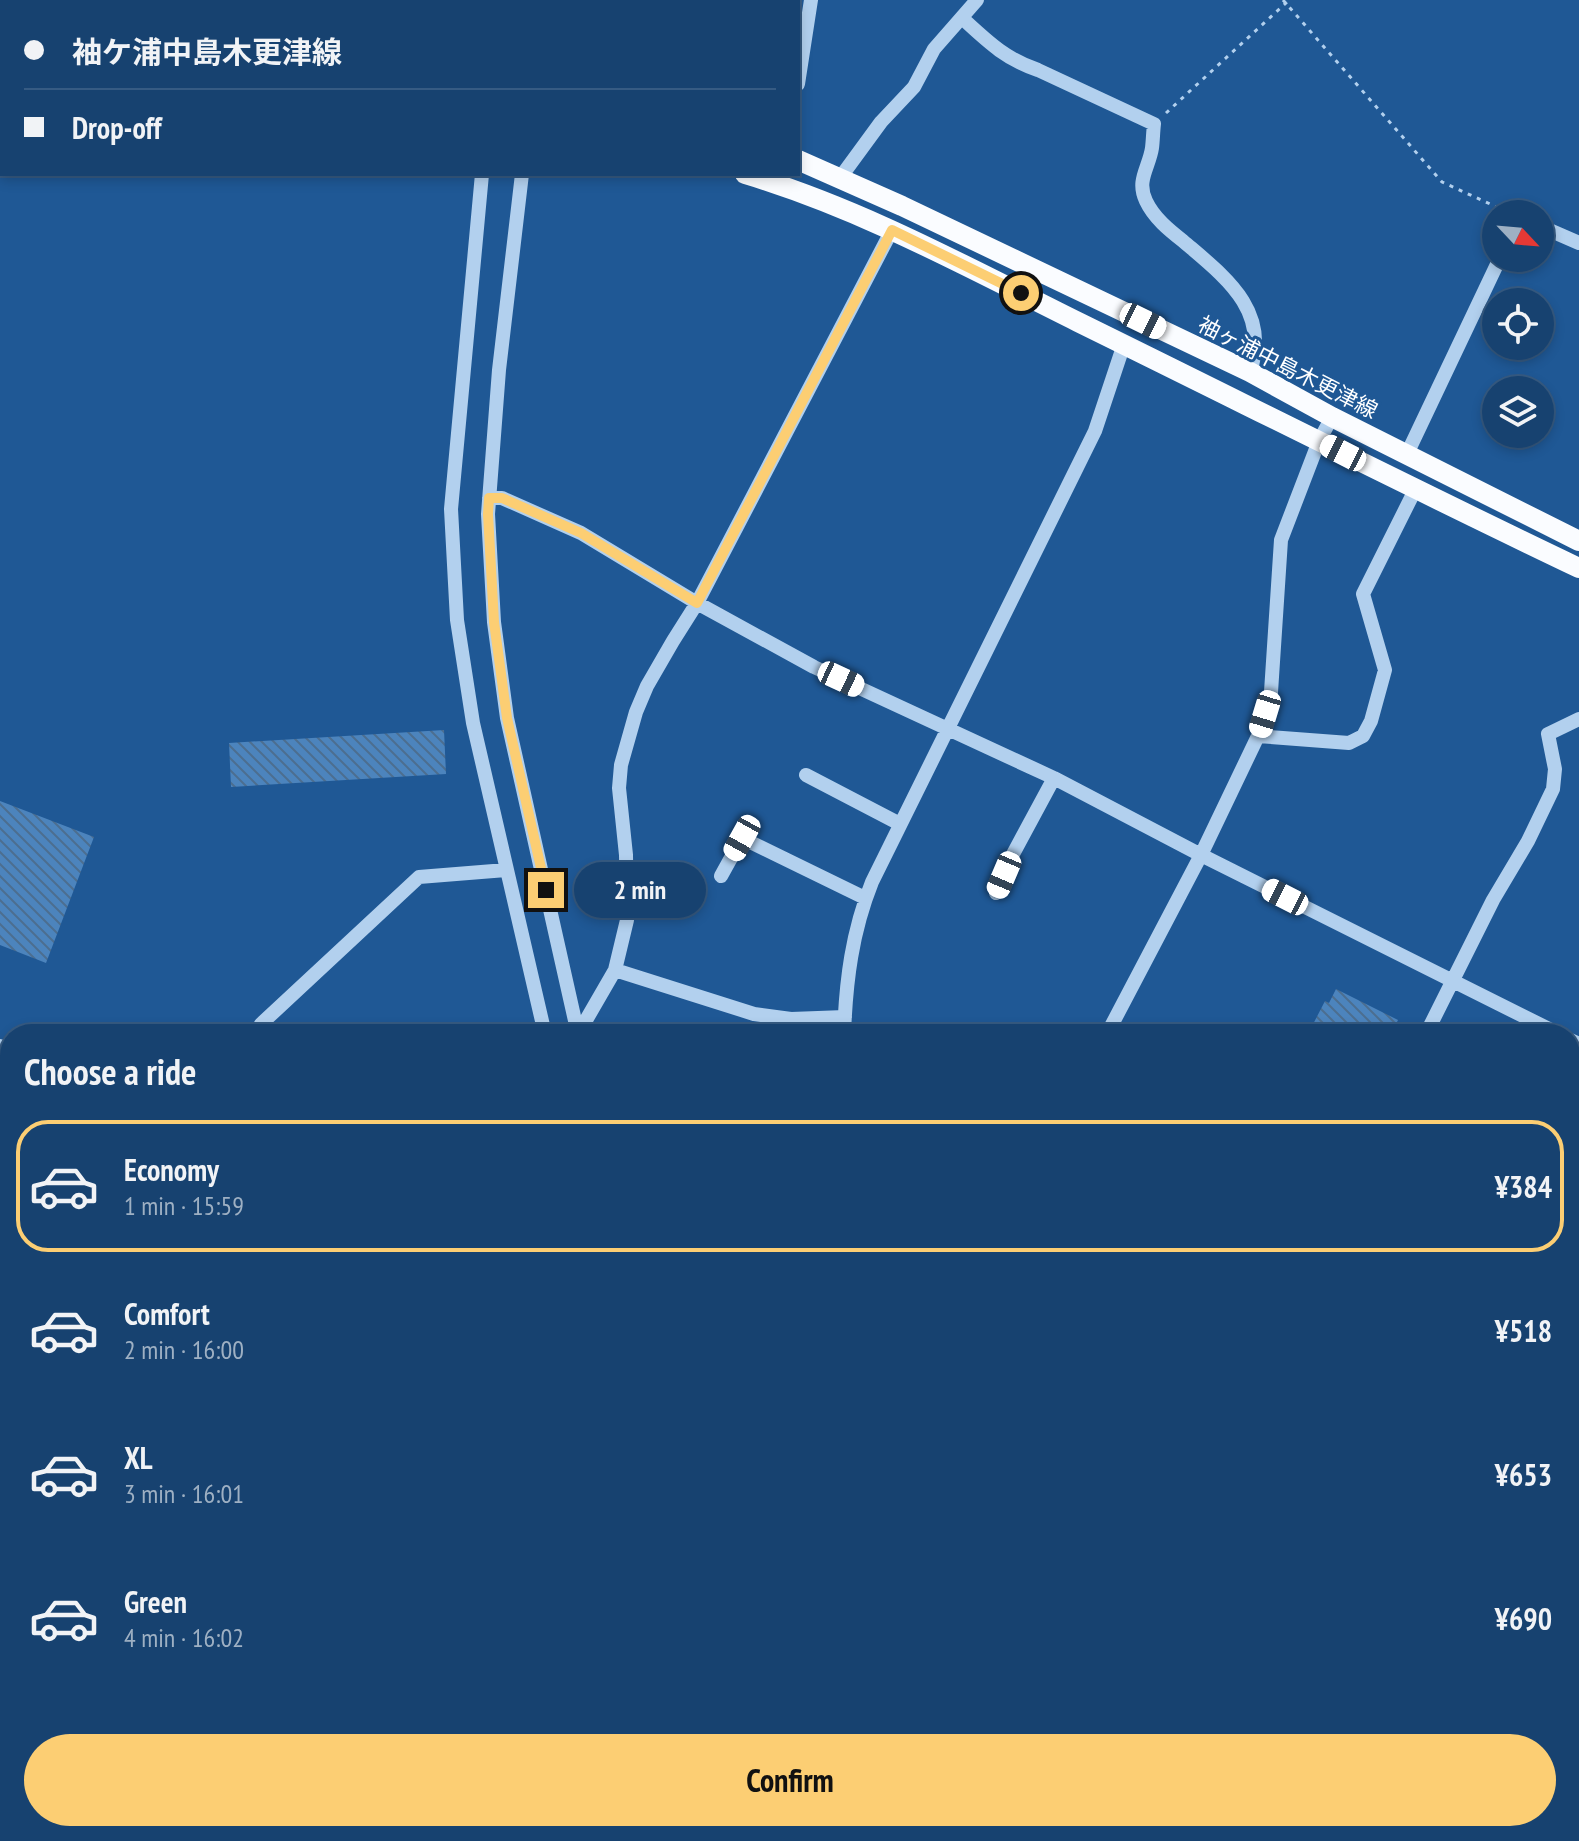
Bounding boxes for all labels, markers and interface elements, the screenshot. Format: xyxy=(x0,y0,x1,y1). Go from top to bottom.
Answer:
text: 袖ケ浦中島木更津線 xyxy=(72,32,342,71)
text: Drop-off xyxy=(72,108,162,147)
north arrow xyxy=(1482,200,1554,272)
map controls xyxy=(1482,200,1554,448)
route start xyxy=(1003,275,1039,311)
button: locate xyxy=(1482,288,1554,360)
car xyxy=(1116,300,1170,342)
street label: 袖ヶ浦中島木更津線 xyxy=(1193,310,1383,424)
button: layers xyxy=(1482,376,1554,448)
car xyxy=(1316,431,1370,475)
car xyxy=(814,658,868,700)
car xyxy=(1247,688,1283,740)
car xyxy=(720,811,764,865)
car xyxy=(984,848,1024,902)
callout: 2 min xyxy=(574,862,706,918)
route end xyxy=(528,872,564,908)
text: 2 min xyxy=(614,873,666,906)
car xyxy=(1258,875,1312,919)
text: Choose a ride xyxy=(24,1048,196,1095)
icon: car xyxy=(28,1150,100,1222)
text: Economy xyxy=(124,1150,219,1189)
text: ¥384 xyxy=(1495,1167,1552,1206)
text: 1 min · 15:59 xyxy=(124,1189,244,1222)
icon: car xyxy=(28,1294,100,1366)
text: Comfort xyxy=(124,1294,210,1333)
text: ¥518 xyxy=(1495,1311,1552,1350)
text: 2 min · 16:00 xyxy=(124,1333,244,1366)
icon: car xyxy=(28,1438,100,1510)
text: XL xyxy=(124,1438,153,1477)
text: ¥653 xyxy=(1495,1455,1552,1494)
text: 3 min · 16:01 xyxy=(124,1477,244,1510)
icon: car xyxy=(28,1582,100,1654)
text: Green xyxy=(124,1582,187,1621)
text: ¥690 xyxy=(1495,1599,1552,1638)
text: 4 min · 16:02 xyxy=(124,1621,244,1654)
button: Confirm xyxy=(24,1734,1556,1826)

